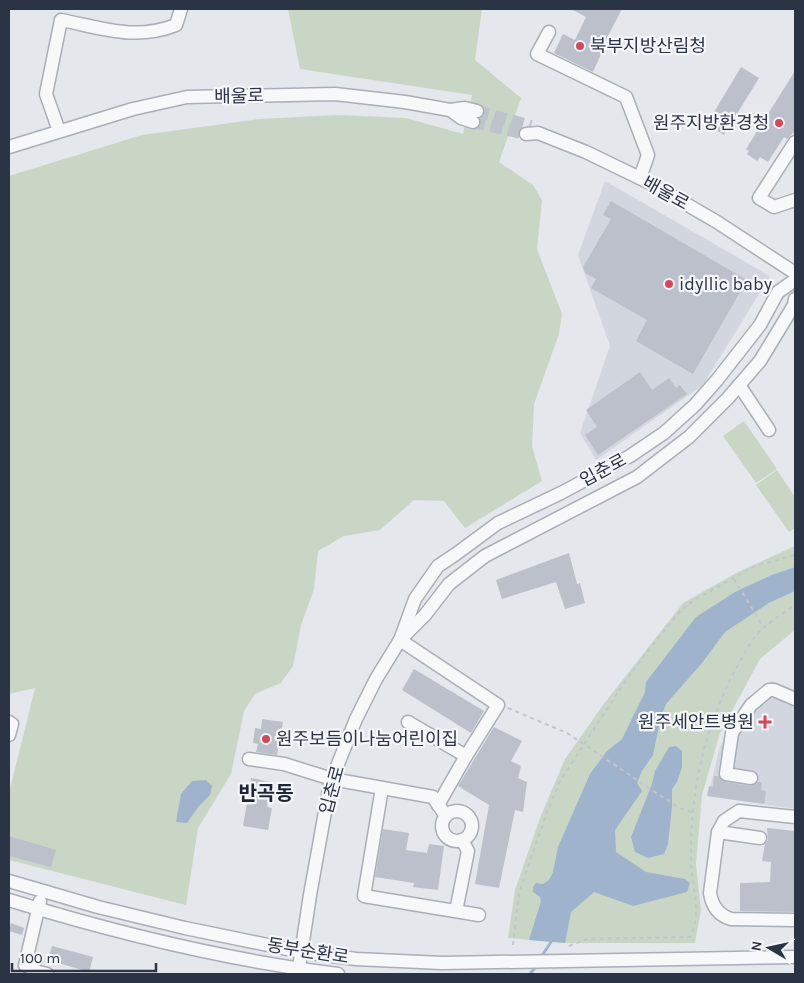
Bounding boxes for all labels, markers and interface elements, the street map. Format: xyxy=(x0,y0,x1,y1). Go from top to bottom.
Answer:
place label: 북부지방산림청 xyxy=(590,35,706,57)
marker: 북부지방산림청 xyxy=(574,40,586,52)
street label: 배울로 xyxy=(214,85,264,107)
place label: 원주지방환경청 xyxy=(653,112,769,134)
marker: 원주지방환경청 xyxy=(773,117,785,129)
street label: 배울로 xyxy=(639,171,693,215)
place label: idyllic baby xyxy=(679,273,773,295)
marker: idyllic baby xyxy=(663,278,675,290)
street label: 입춘로 xyxy=(576,449,630,491)
place label: 원주세안트병원 xyxy=(638,711,754,733)
marker: 원주세안트병원 xyxy=(758,715,772,729)
place label: 원주보듬이나눔어린이집 xyxy=(276,728,458,750)
marker: 원주보듬이나눔어린이집 xyxy=(260,733,272,745)
street label: 입춘로 xyxy=(315,763,349,817)
district label: 반곡동 xyxy=(238,782,294,805)
north arrow xyxy=(744,923,794,973)
street label: 동부순환로 xyxy=(265,934,351,968)
scale bar xyxy=(12,940,156,972)
text: N xyxy=(747,940,766,952)
text: 100 m xyxy=(20,949,60,967)

